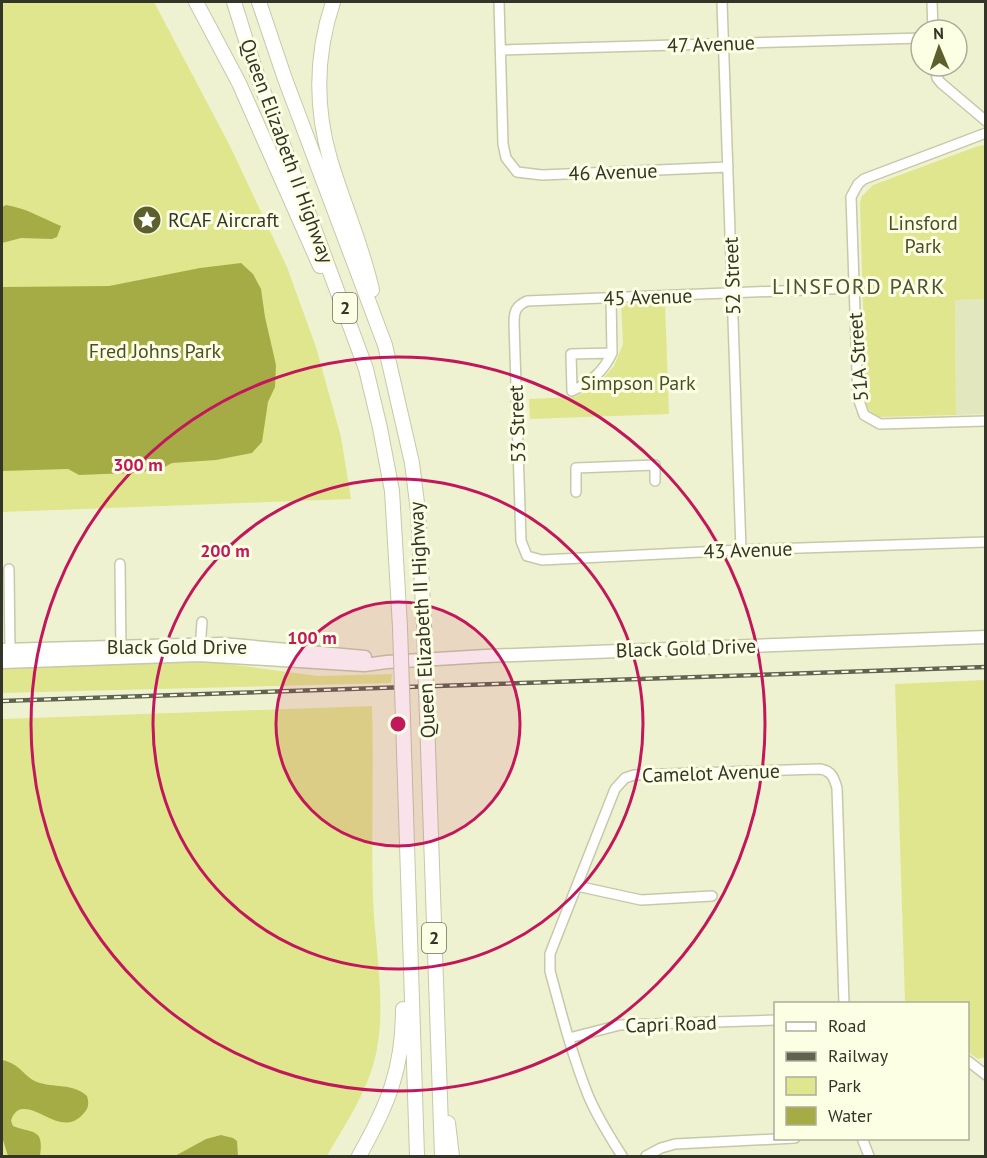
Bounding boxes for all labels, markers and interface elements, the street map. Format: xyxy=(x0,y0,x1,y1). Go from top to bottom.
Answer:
north arrow xyxy=(909,18,969,78)
text: N xyxy=(933,23,944,43)
street label: 47 Avenue xyxy=(667,29,755,59)
street label: Queen Elizabeth II Highway xyxy=(234,35,340,267)
street label: 46 Avenue xyxy=(568,157,658,187)
place icon: RCAF Aircraft xyxy=(131,204,163,236)
place label: RCAF Aircraft xyxy=(168,207,279,233)
park label: Linsford Park xyxy=(888,210,958,259)
street label: 52 Street xyxy=(718,236,746,316)
district label: LINSFORD PARK xyxy=(772,272,946,300)
street label: 45 Avenue xyxy=(603,282,693,312)
road number: 2 xyxy=(333,293,357,323)
street label: 51A Street xyxy=(842,311,874,402)
park label: Fred Johns Park xyxy=(89,338,222,364)
park label: Simpson Park xyxy=(580,370,696,396)
street label: 53 Street xyxy=(503,384,531,464)
text: 300 m xyxy=(113,453,163,476)
street label: Queen Elizabeth II Highway xyxy=(403,500,441,739)
street label: 43 Avenue xyxy=(703,535,793,565)
text: 200 m xyxy=(200,539,250,562)
text: 100 m xyxy=(287,626,337,649)
street label: Black Gold Drive xyxy=(615,633,757,663)
street label: Black Gold Drive xyxy=(107,634,247,660)
centre of rings xyxy=(388,714,408,734)
street label: Camelot Avenue xyxy=(642,758,780,788)
road number: 2 xyxy=(422,923,446,953)
legend xyxy=(774,1002,969,1140)
street label: Capri Road xyxy=(625,1009,717,1039)
text: Road xyxy=(828,1014,866,1037)
text: Railway xyxy=(828,1044,889,1067)
text: Park xyxy=(828,1074,861,1097)
text: Water xyxy=(828,1104,872,1127)

